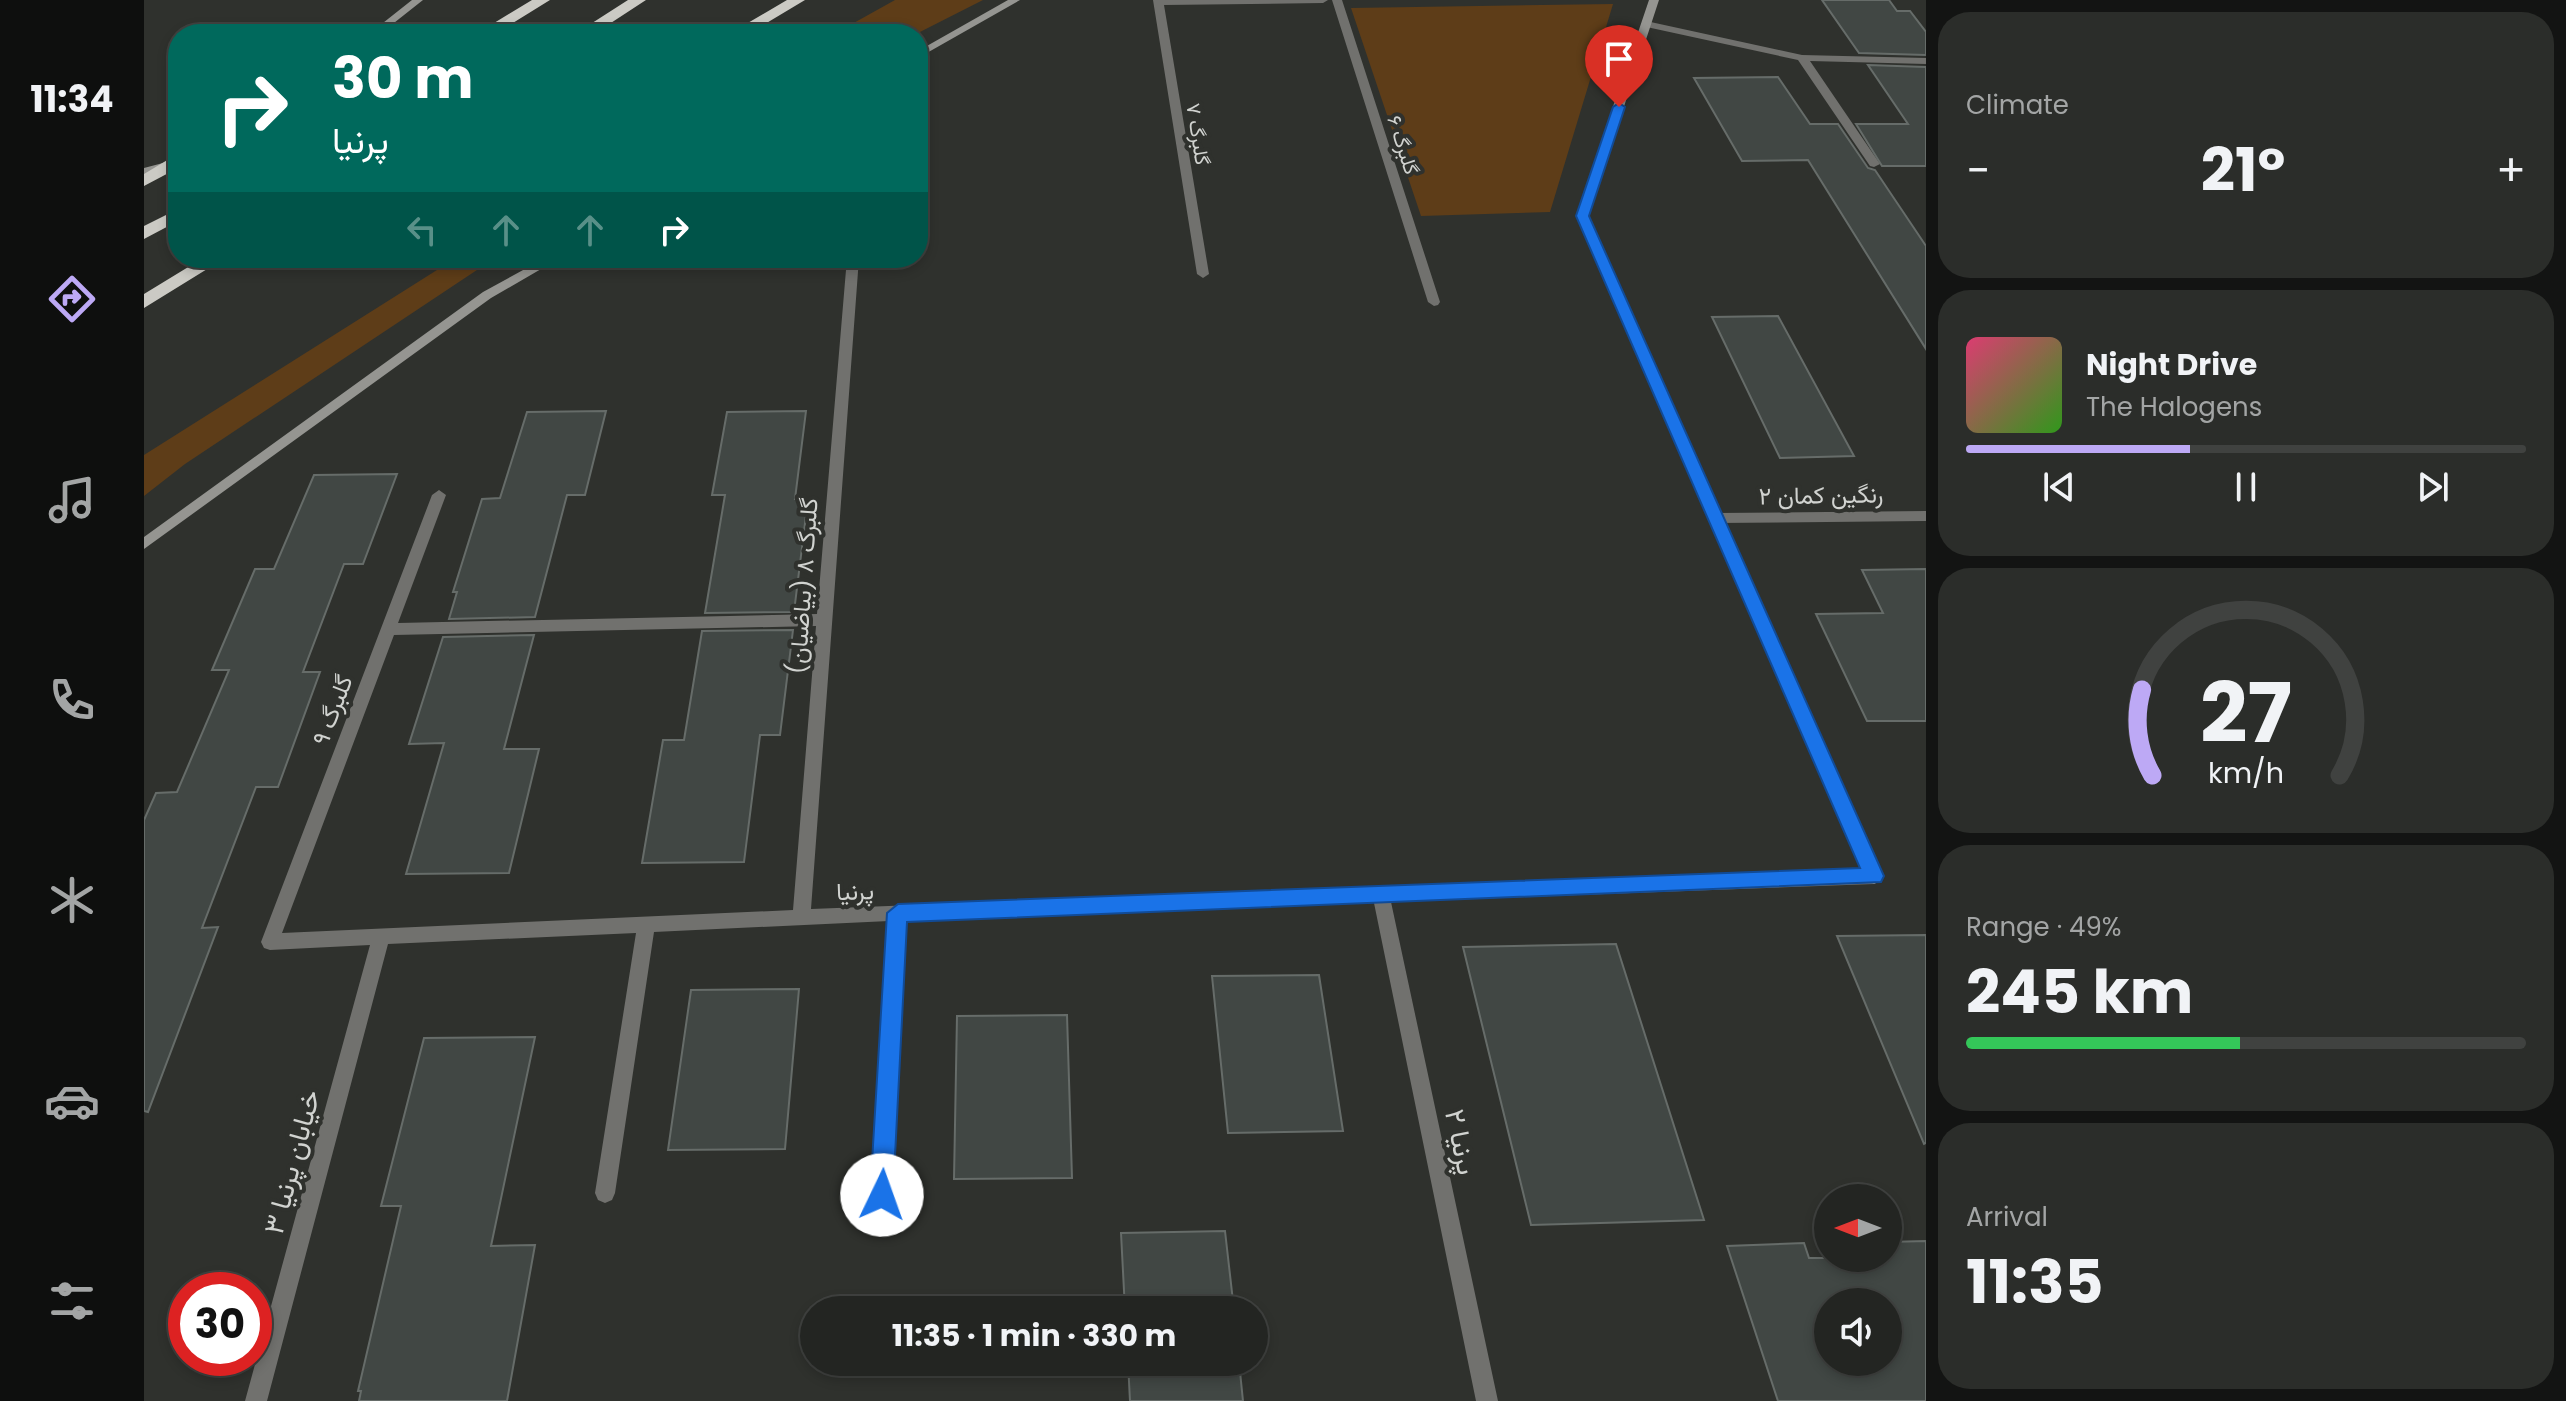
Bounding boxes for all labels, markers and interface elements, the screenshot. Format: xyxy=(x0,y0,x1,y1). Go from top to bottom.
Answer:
pin xyxy=(1585,25,1653,107)
icon: arrive xyxy=(1597,37,1641,81)
text: 30 m xyxy=(332,39,474,118)
icon: right xyxy=(200,56,304,160)
text: 11:34 xyxy=(30,74,114,125)
text: Climate xyxy=(1966,87,2069,123)
street label: گلبرگ ۷ xyxy=(1179,101,1217,167)
street label: گلبرگ ۶ xyxy=(1380,112,1426,178)
text: پرنیا xyxy=(332,115,389,166)
text: 21° xyxy=(2201,128,2285,212)
text: − xyxy=(1966,140,1990,201)
text: + xyxy=(2496,140,2526,201)
icon: left xyxy=(400,208,444,252)
icon: ahead xyxy=(484,208,528,252)
icon: ahead xyxy=(568,208,612,252)
icon: right xyxy=(652,208,696,252)
icon: directions xyxy=(44,271,100,327)
text: Night Drive xyxy=(2086,343,2257,386)
text: The Halogens xyxy=(2086,389,2262,425)
icon: previous xyxy=(2037,465,2081,509)
icon: pause xyxy=(2224,465,2268,509)
icon: next xyxy=(2411,465,2455,509)
icon: music xyxy=(44,472,100,528)
street label: رنگین کمان ۲ xyxy=(1758,477,1884,513)
street label: گلبرگ ۸ (بیاضیان) xyxy=(780,497,826,675)
text: 27 xyxy=(2200,655,2292,771)
street label: گلبرگ ۹ xyxy=(304,670,360,750)
icon: phone xyxy=(44,672,100,728)
text: km/h xyxy=(2208,754,2284,794)
icon: climate xyxy=(44,872,100,928)
street label: پرنیا xyxy=(836,874,874,908)
text: Range · 49% xyxy=(1966,909,2122,945)
text: 245 km xyxy=(1966,950,2193,1034)
icon: car xyxy=(44,1073,100,1129)
street label: خیابان پرنیا ۳ xyxy=(254,1085,330,1239)
street label: پرنیا ۲ xyxy=(1435,1106,1487,1178)
position arrow xyxy=(840,1153,924,1237)
north arrow xyxy=(1814,1184,1902,1272)
map controls xyxy=(1814,1184,1902,1376)
text: Arrival xyxy=(1966,1199,2048,1235)
text: 11:35 xyxy=(1966,1240,2103,1324)
speed limit sign: 30 xyxy=(168,1272,272,1376)
icon: filters xyxy=(44,1273,100,1329)
button: sound xyxy=(1814,1288,1902,1376)
text: 11:35 · 1 min · 330 m xyxy=(892,1314,1176,1357)

